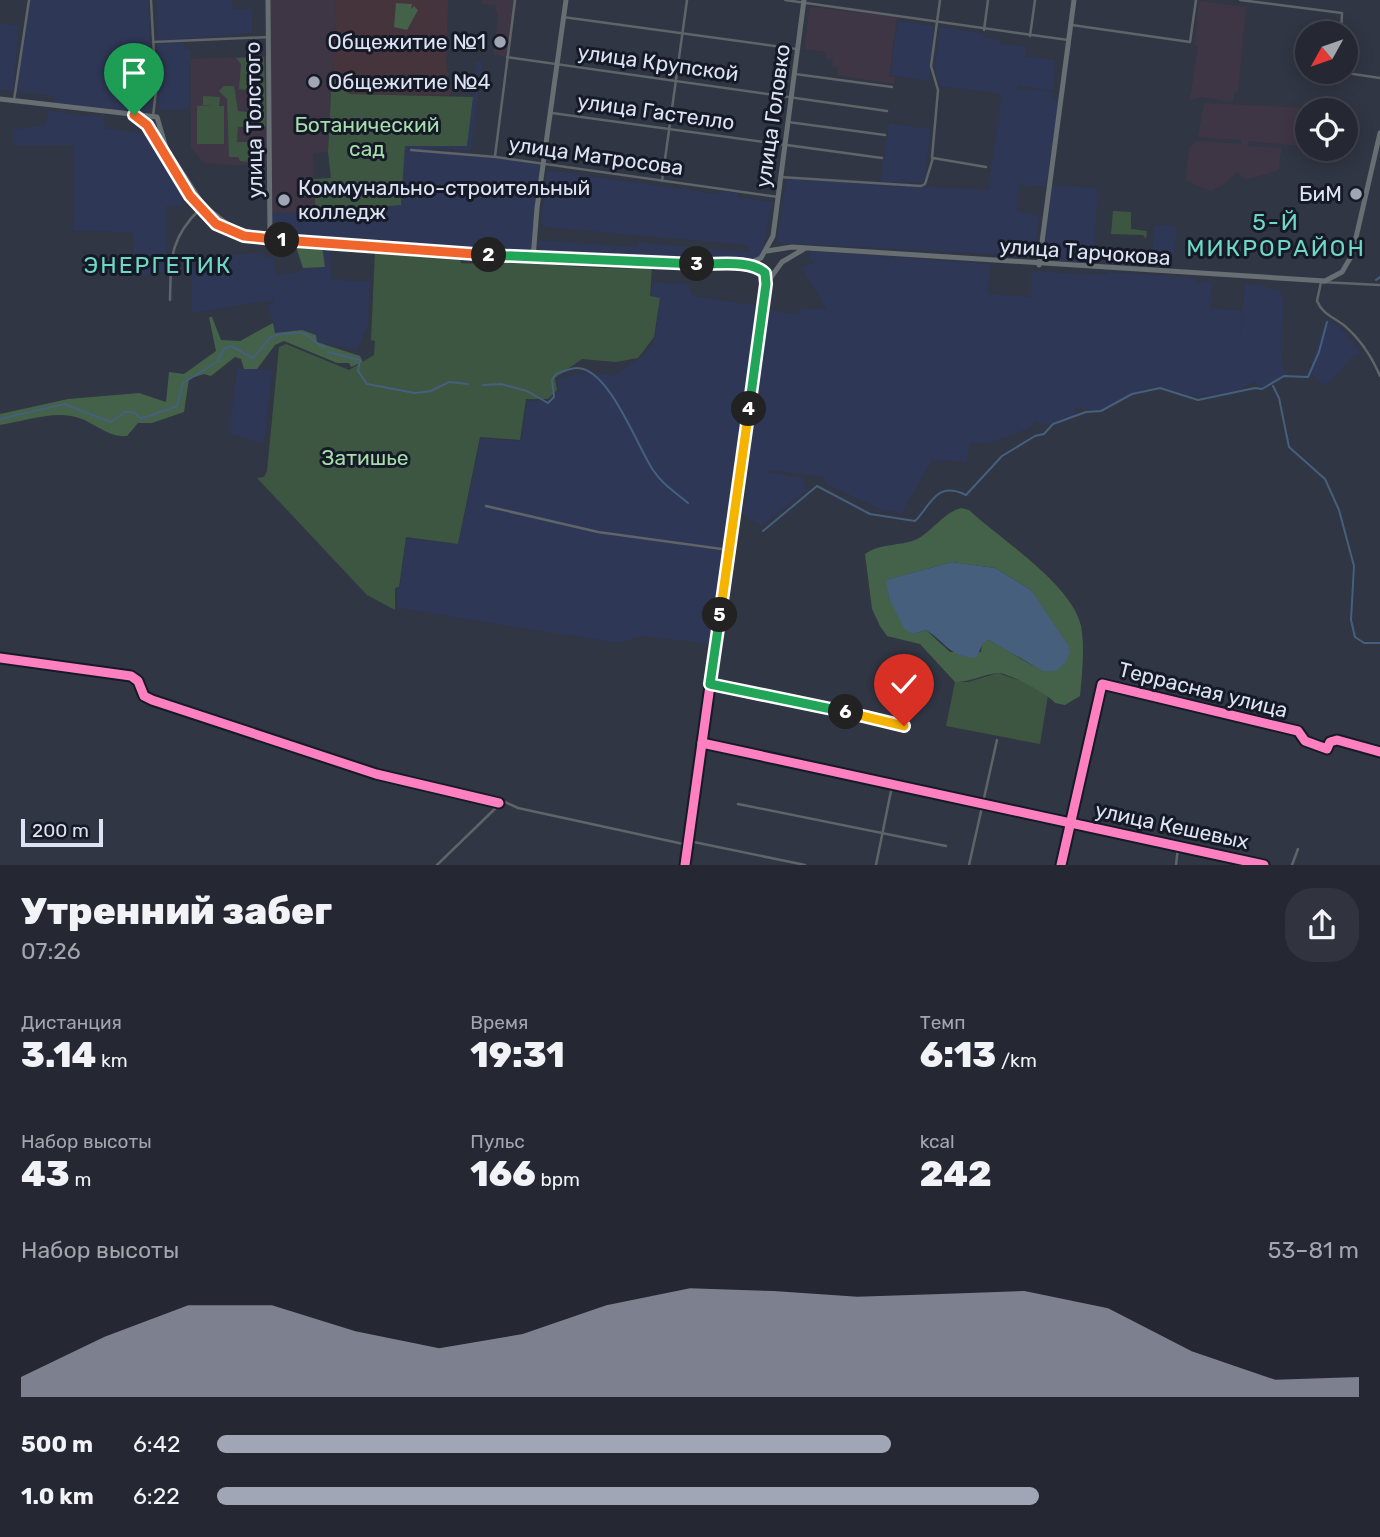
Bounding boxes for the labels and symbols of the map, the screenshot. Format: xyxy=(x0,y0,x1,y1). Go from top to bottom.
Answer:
north arrow xyxy=(1295,21,1358,84)
place label: Общежитие №1 xyxy=(327,29,486,54)
marker: Общежитие №1 xyxy=(492,34,508,50)
street label: улица Крупской xyxy=(576,39,740,86)
street label: улица Толстого xyxy=(240,41,267,199)
pin xyxy=(104,43,164,115)
street label: улица Головко xyxy=(750,43,795,189)
place label: Общежитие №4 xyxy=(328,69,491,94)
marker: Общежитие №4 xyxy=(306,74,322,90)
street label: улица Гастелло xyxy=(576,88,736,135)
park label: Ботанический сад xyxy=(294,112,440,161)
street label: улица Матросова xyxy=(507,131,685,180)
place label: Коммунально-строительный колледж xyxy=(298,175,590,224)
place label: БиМ xyxy=(1299,181,1342,206)
marker: БиМ xyxy=(1348,186,1364,202)
marker: Коммунально-строительный колледж xyxy=(276,192,292,208)
district label: 5-Й МИКРОРАЙОН xyxy=(1186,208,1366,262)
pin: 1 xyxy=(264,222,300,258)
street label: улица Тарчокова xyxy=(999,233,1171,270)
pin: 2 xyxy=(472,238,506,272)
pin: 3 xyxy=(680,246,714,282)
district label: ЭНЕРГЕТИК xyxy=(84,251,232,279)
pin: 4 xyxy=(732,392,766,426)
park label: Затишье xyxy=(322,445,408,470)
pin: 5 xyxy=(702,598,738,632)
pin xyxy=(874,654,934,726)
street label: Террасная улица xyxy=(1116,656,1290,723)
pin: 6 xyxy=(828,694,864,730)
street label: улица Кешевых xyxy=(1093,797,1251,854)
scale bar xyxy=(21,816,103,848)

